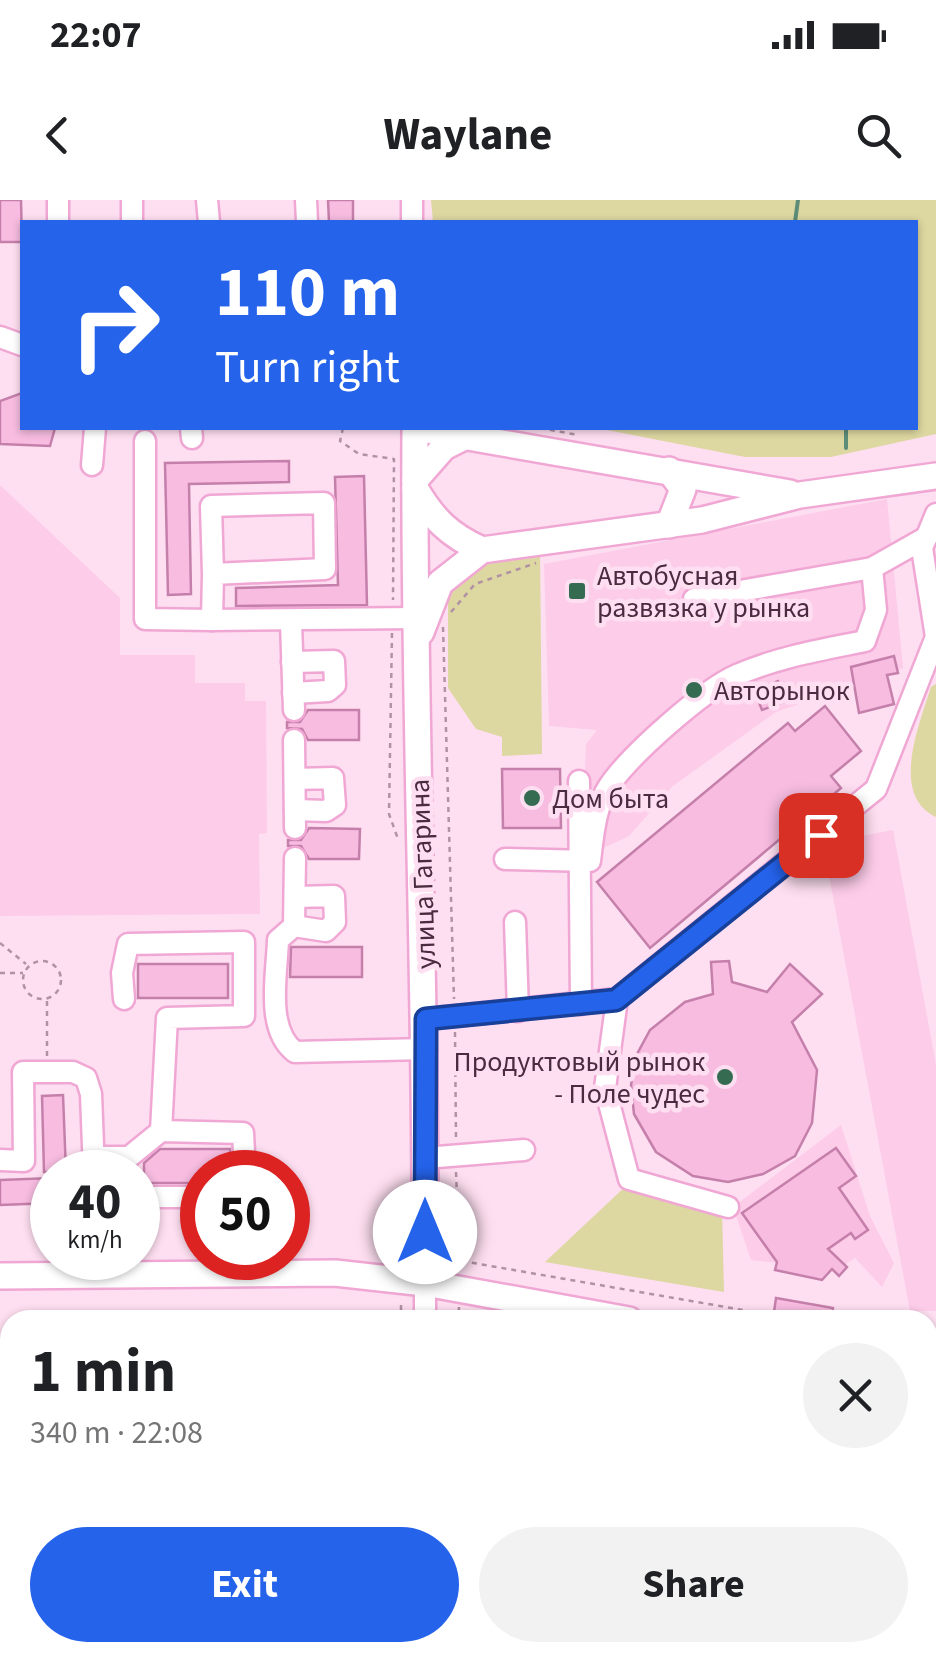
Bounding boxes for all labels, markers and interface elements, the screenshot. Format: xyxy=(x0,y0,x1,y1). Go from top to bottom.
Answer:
text: 22:07 xyxy=(50,8,142,62)
text: Waylane xyxy=(384,103,552,167)
icon: back xyxy=(30,108,85,163)
icon: search xyxy=(851,108,906,163)
text: 110 m xyxy=(215,243,400,343)
icon: right xyxy=(50,260,180,390)
text: Turn right xyxy=(215,336,400,400)
place label: Автобусная развязка у рынка xyxy=(597,556,810,628)
marker: Автобусная развязка у рынка xyxy=(566,580,588,602)
place label: Авторынок xyxy=(714,671,850,711)
marker: Авторынок xyxy=(683,679,705,701)
street label: улица Гагарина xyxy=(400,778,446,970)
place label: Дом быта xyxy=(552,779,669,819)
marker: Дом быта xyxy=(521,787,543,809)
pin xyxy=(779,793,864,878)
icon: arrive xyxy=(794,808,849,863)
place label: Продуктовый рынок - Поле чудес xyxy=(454,1042,705,1114)
marker: Продуктовый рынок - Поле чудес xyxy=(714,1066,736,1088)
speed limit sign: 50 xyxy=(180,1150,310,1280)
text: 40 xyxy=(69,1167,121,1238)
position arrow xyxy=(373,1180,477,1284)
text: km/h xyxy=(67,1222,123,1258)
text: 1 min xyxy=(30,1330,176,1415)
button: close xyxy=(803,1343,908,1448)
text: 340 m · 22:08 xyxy=(30,1410,203,1456)
button: Exit xyxy=(30,1527,459,1642)
button: Share xyxy=(479,1527,908,1642)

